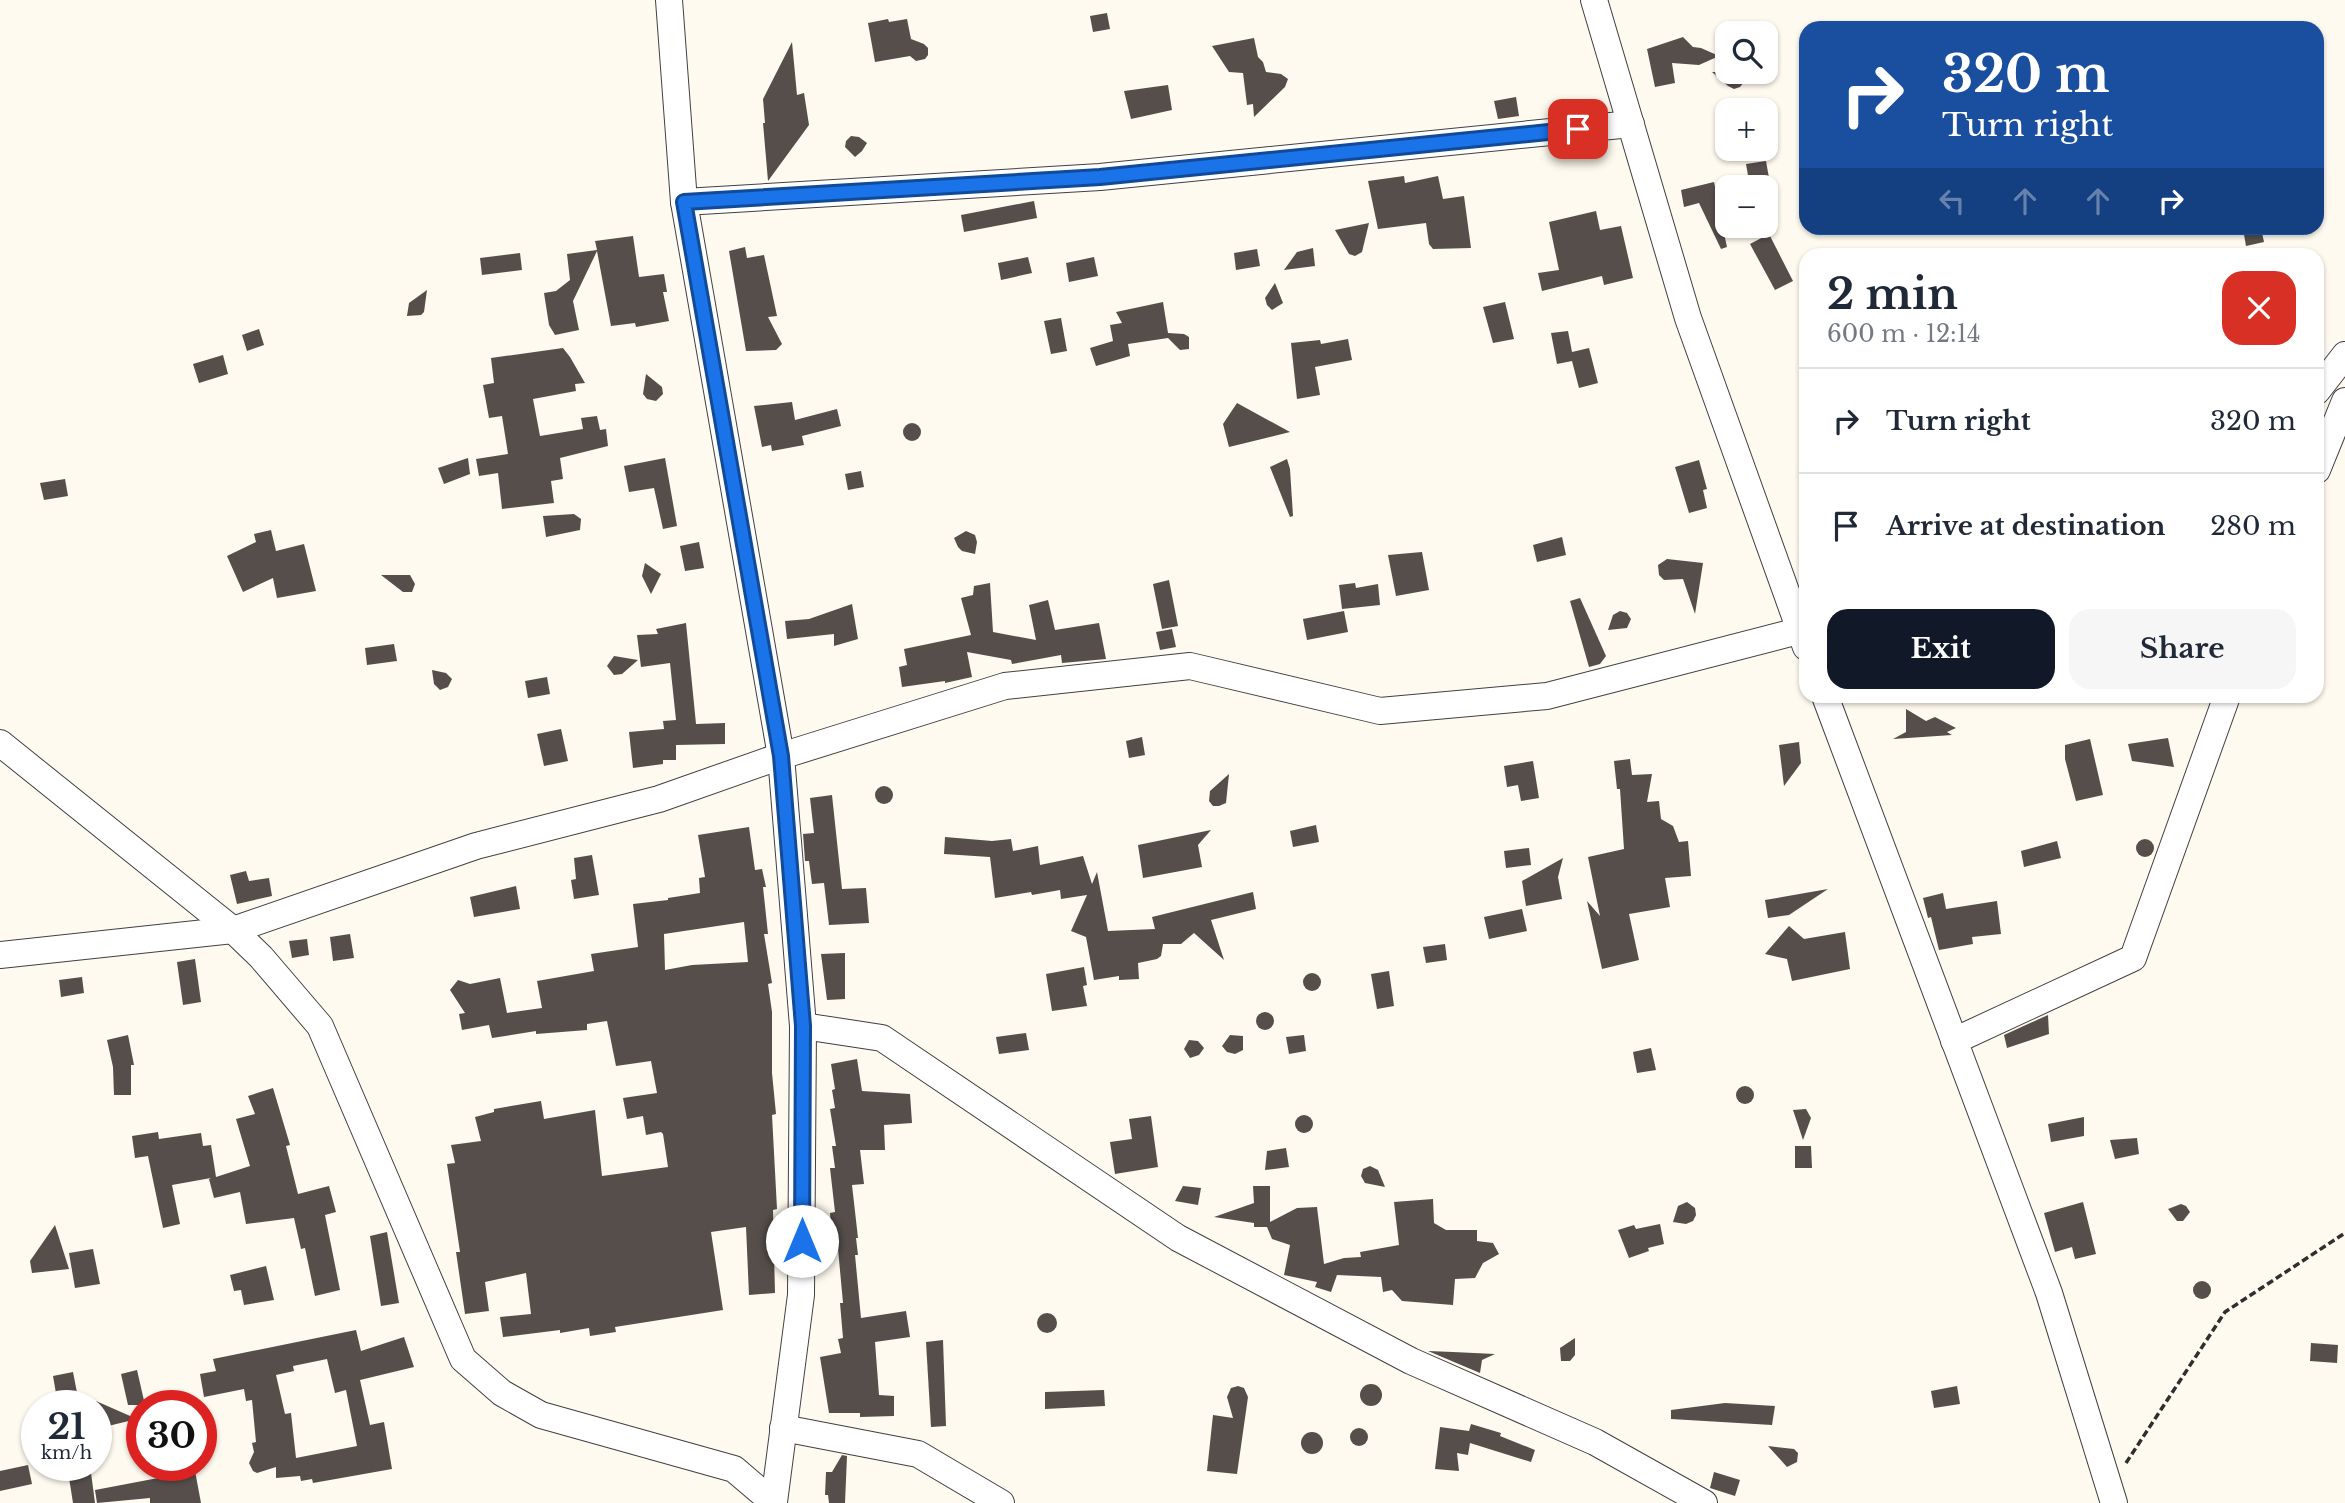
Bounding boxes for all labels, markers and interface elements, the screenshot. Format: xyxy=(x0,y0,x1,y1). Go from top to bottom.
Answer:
map controls xyxy=(1715,21,1778,238)
button: search xyxy=(1715,21,1778,84)
text: 320 m xyxy=(1942,44,2109,105)
icon: right xyxy=(1827,49,1918,140)
button: + xyxy=(1715,98,1778,161)
pin xyxy=(1548,99,1608,159)
text: Turn right xyxy=(1942,105,2113,145)
icon: arrive xyxy=(1559,110,1597,148)
button: − xyxy=(1715,175,1778,238)
icon: left xyxy=(1933,182,1971,220)
icon: ahead xyxy=(2006,182,2044,220)
icon: ahead xyxy=(2079,182,2117,220)
icon: right xyxy=(2152,182,2190,220)
text: 2 min xyxy=(1827,268,1958,320)
button: close xyxy=(2222,271,2296,345)
text: 600 m · 12:14 xyxy=(1827,320,1980,348)
icon: right xyxy=(1827,402,1865,440)
text: Turn right xyxy=(1886,405,2031,437)
text: 320 m xyxy=(2210,405,2296,437)
icon: arrive xyxy=(1827,507,1865,545)
text: Arrive at destination xyxy=(1886,510,2166,542)
text: 280 m xyxy=(2210,510,2296,542)
button: Exit xyxy=(1827,609,2055,689)
button: Share xyxy=(2069,609,2296,689)
position arrow xyxy=(765,1204,839,1278)
speed limit sign: 30 xyxy=(126,1390,217,1481)
text: 21 xyxy=(47,1405,86,1448)
text: km/h xyxy=(41,1442,92,1464)

